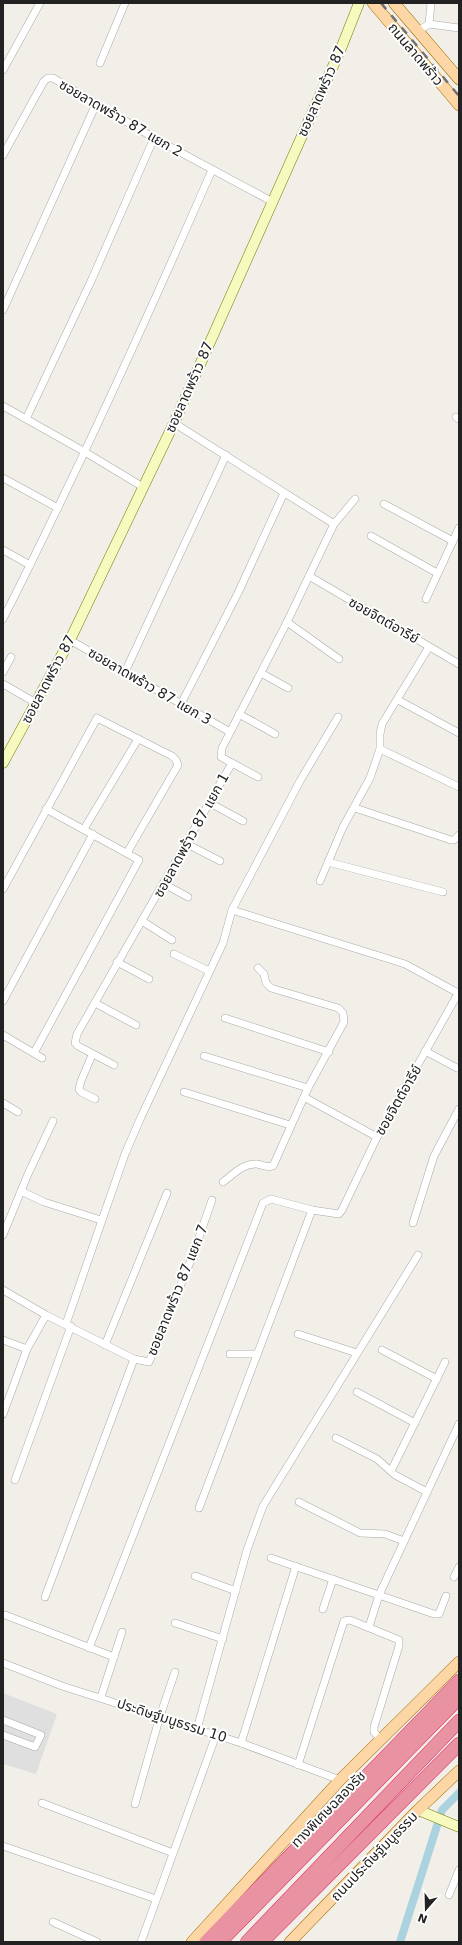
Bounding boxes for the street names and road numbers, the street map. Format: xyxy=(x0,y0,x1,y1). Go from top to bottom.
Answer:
street label: ถนนลาดพร้าว xyxy=(385,19,447,89)
street label: ซอยลาดพร้าว 87 xyxy=(294,43,348,139)
street label: ซอยลาดพร้าว 87 แยก 2 xyxy=(56,76,186,160)
street label: ซอยลาดพร้าว 87 xyxy=(162,339,216,435)
street label: ซอยจิตต์อารีย์ xyxy=(346,594,422,647)
street label: ซอยลาดพร้าว 87 xyxy=(18,632,78,726)
street label: ซอยลาดพร้าว 87 แยก 3 xyxy=(85,644,215,728)
street label: ซอยลาดพร้าว 87 แยก 1 xyxy=(150,770,232,900)
street label: ซอยจิตต์อารีย์ xyxy=(372,1062,425,1138)
street label: ซอยลาดพร้าว 87 แยก 7 xyxy=(143,1222,211,1358)
street label: ประดิษฐ์มนูธรรม 10 xyxy=(115,1695,229,1746)
street label: ทางพิเศษฉลองรัช xyxy=(288,1768,368,1850)
street label: ถนนประดิษฐ์มนูธรรม xyxy=(327,1808,421,1905)

